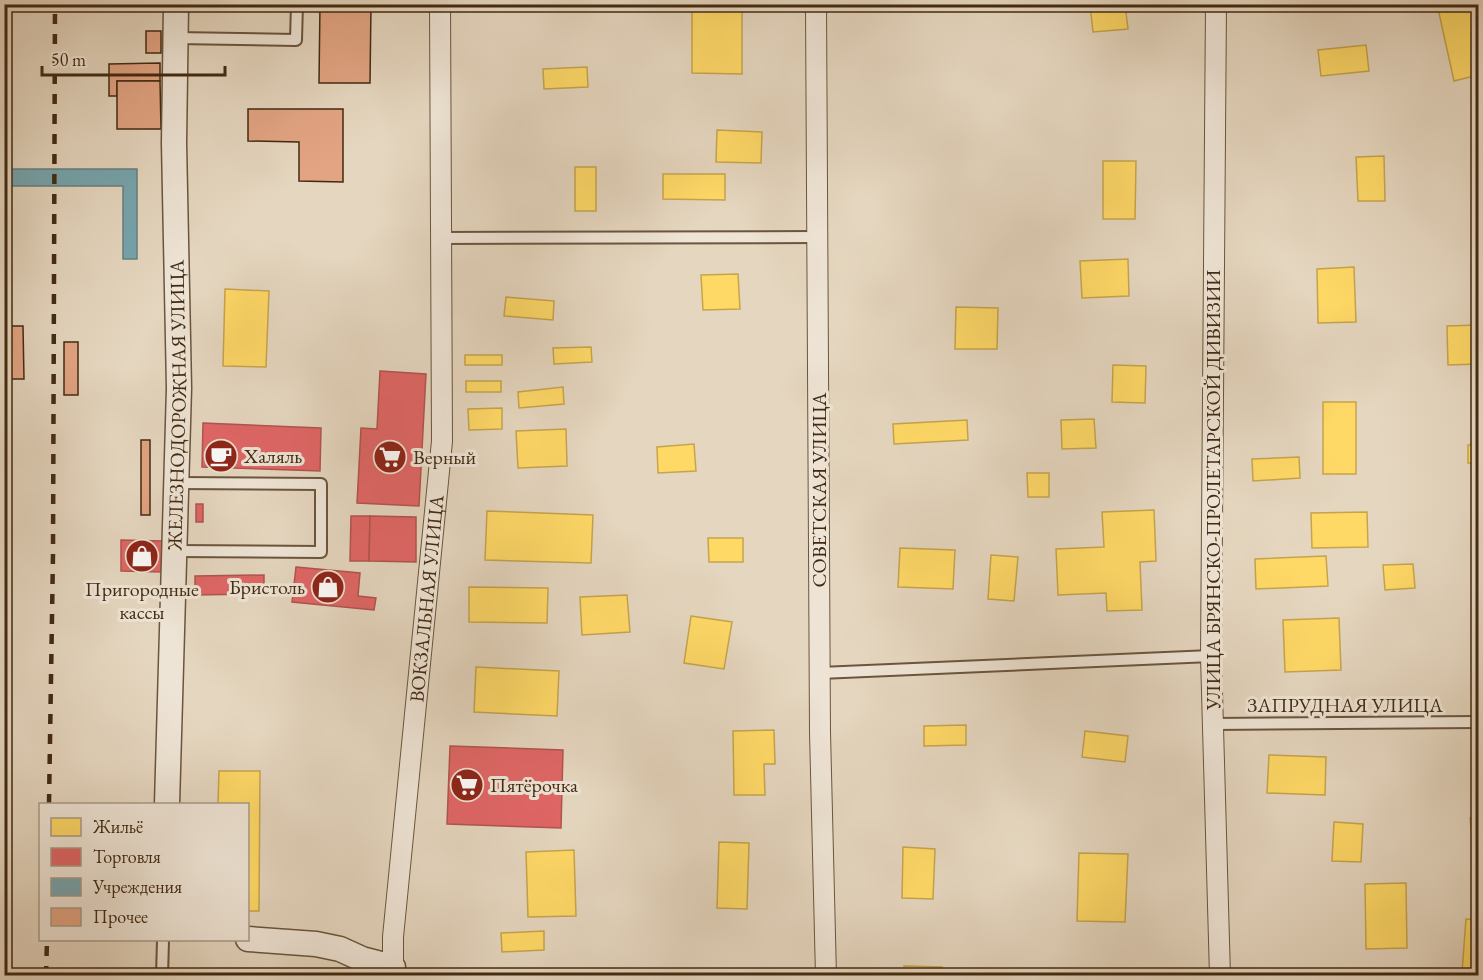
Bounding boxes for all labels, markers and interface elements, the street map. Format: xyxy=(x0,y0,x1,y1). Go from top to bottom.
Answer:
scale bar xyxy=(42,39,225,77)
text: 50 m xyxy=(51,48,86,71)
street label: ЖЕЛЕЗНОДОРОЖНАЯ УЛИЦА xyxy=(161,259,192,552)
street label: УЛИЦА БРЯНСКО-ПРОЛЕТАРСКОЙ ДИВИЗИИ xyxy=(1200,270,1226,711)
street label: СОВЕТСКАЯ УЛИЦА xyxy=(806,392,832,588)
cafe icon: Халяль xyxy=(203,438,239,474)
supermarket icon: Верный xyxy=(372,439,408,475)
place label: Халяль xyxy=(243,443,302,469)
place label: Верный xyxy=(413,444,477,470)
street label: ВОКЗАЛЬНАЯ УЛИЦА xyxy=(403,494,450,703)
shop icon: Пригородные кассы xyxy=(124,538,160,574)
shop icon: Бристоль xyxy=(310,569,346,605)
place label: Бристоль xyxy=(229,574,305,600)
place label: Пригородные кассы xyxy=(85,576,199,625)
street label: ЗАПРУДНАЯ УЛИЦА xyxy=(1247,692,1443,718)
supermarket icon: Пятёрочка xyxy=(449,767,485,803)
place label: Пятёрочка xyxy=(490,772,578,798)
legend xyxy=(39,803,249,941)
text: Жильё xyxy=(92,815,143,838)
text: Торговля xyxy=(93,845,161,868)
text: Учреждения xyxy=(92,875,182,898)
text: Прочее xyxy=(93,905,148,928)

